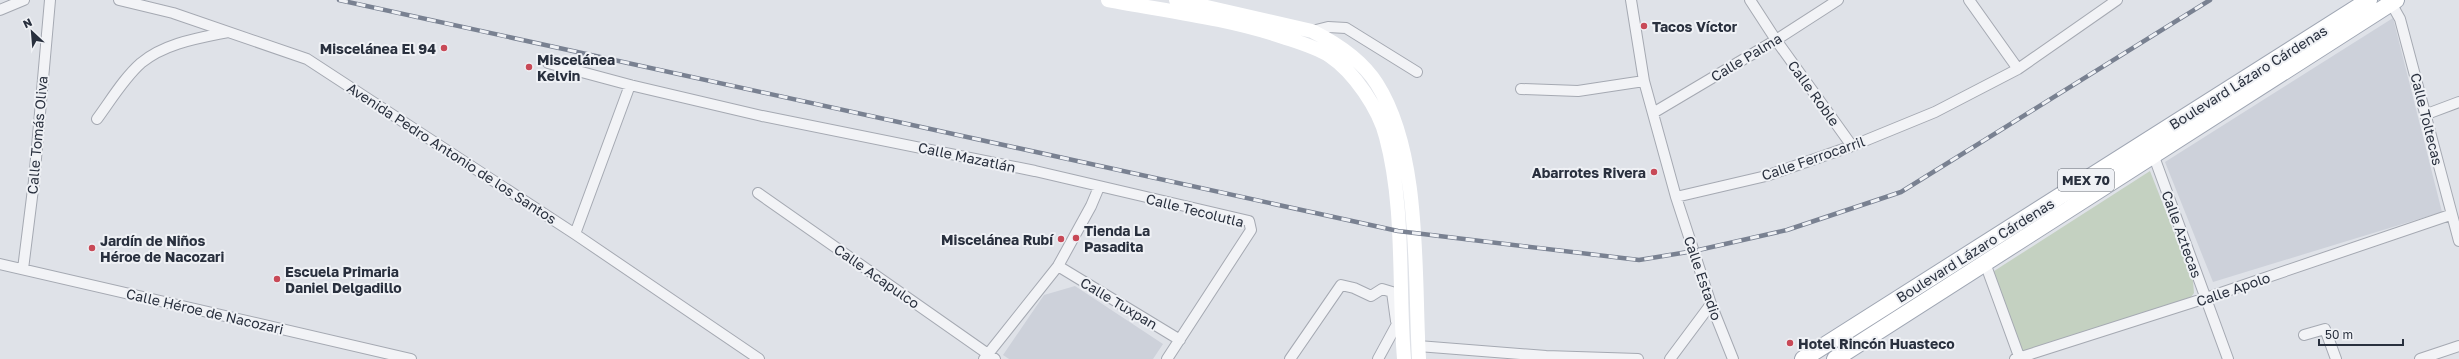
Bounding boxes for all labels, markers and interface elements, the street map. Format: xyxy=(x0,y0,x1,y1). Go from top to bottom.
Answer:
north arrow xyxy=(12,12,52,52)
text: N xyxy=(21,15,34,30)
place label: Tacos Víctor xyxy=(1652,18,1738,35)
marker: Tacos Víctor xyxy=(1639,21,1649,31)
street label: Boulevard Lázaro Cárdenas xyxy=(2166,21,2330,133)
street label: Calle Palma xyxy=(1708,29,1784,85)
place label: Miscelánea El 94 xyxy=(320,40,436,57)
marker: Miscelánea El 94 xyxy=(439,43,449,53)
place label: Miscelánea Kelvin xyxy=(537,51,615,84)
street label: Calle Roble xyxy=(1785,57,1843,129)
marker: Miscelánea Kelvin xyxy=(524,62,534,72)
street label: Calle Toltecas xyxy=(2407,71,2447,167)
street label: Calle Tomás Oliva xyxy=(23,75,51,195)
street label: Avenida Pedro Antonio de los Santos xyxy=(344,79,560,227)
street label: Calle Ferrocarril xyxy=(1759,132,1867,184)
street label: Calle Mazatlán xyxy=(917,138,1017,176)
place label: Abarrotes Rivera xyxy=(1532,164,1646,181)
marker: Abarrotes Rivera xyxy=(1649,167,1659,177)
road number: MEX 70 xyxy=(2058,169,2114,191)
street label: Calle Aztecas xyxy=(2158,188,2206,280)
street label: Calle Tecolutla xyxy=(1144,190,1246,230)
street label: Boulevard Lázaro Cárdenas xyxy=(1893,194,2057,306)
place label: Tienda La Pasadita xyxy=(1084,222,1150,255)
place label: Miscelánea Rubí xyxy=(941,231,1054,248)
place label: Jardín de Niños Héroe de Nacozari xyxy=(100,232,225,265)
marker: Tienda La Pasadita xyxy=(1071,233,1081,243)
marker: Miscelánea Rubí xyxy=(1056,234,1066,244)
street label: Calle Estadio xyxy=(1681,234,1725,322)
street label: Calle Acapulco xyxy=(831,240,923,312)
marker: Jardín de Niños Héroe de Nacozari xyxy=(87,243,97,253)
place label: Escuela Primaria Daniel Delgadillo xyxy=(285,263,402,296)
street label: Calle Apolo xyxy=(2194,268,2272,310)
street label: Calle Tuxpan xyxy=(1078,273,1160,333)
marker: Escuela Primaria Daniel Delgadillo xyxy=(272,274,282,284)
street label: Calle Héroe de Nacozari xyxy=(125,285,285,337)
scale bar xyxy=(2319,321,2403,347)
text: 50 m xyxy=(2325,327,2353,342)
place label: Hotel Rincón Huasteco xyxy=(1798,335,1955,352)
marker: Hotel Rincón Huasteco xyxy=(1785,338,1795,348)

